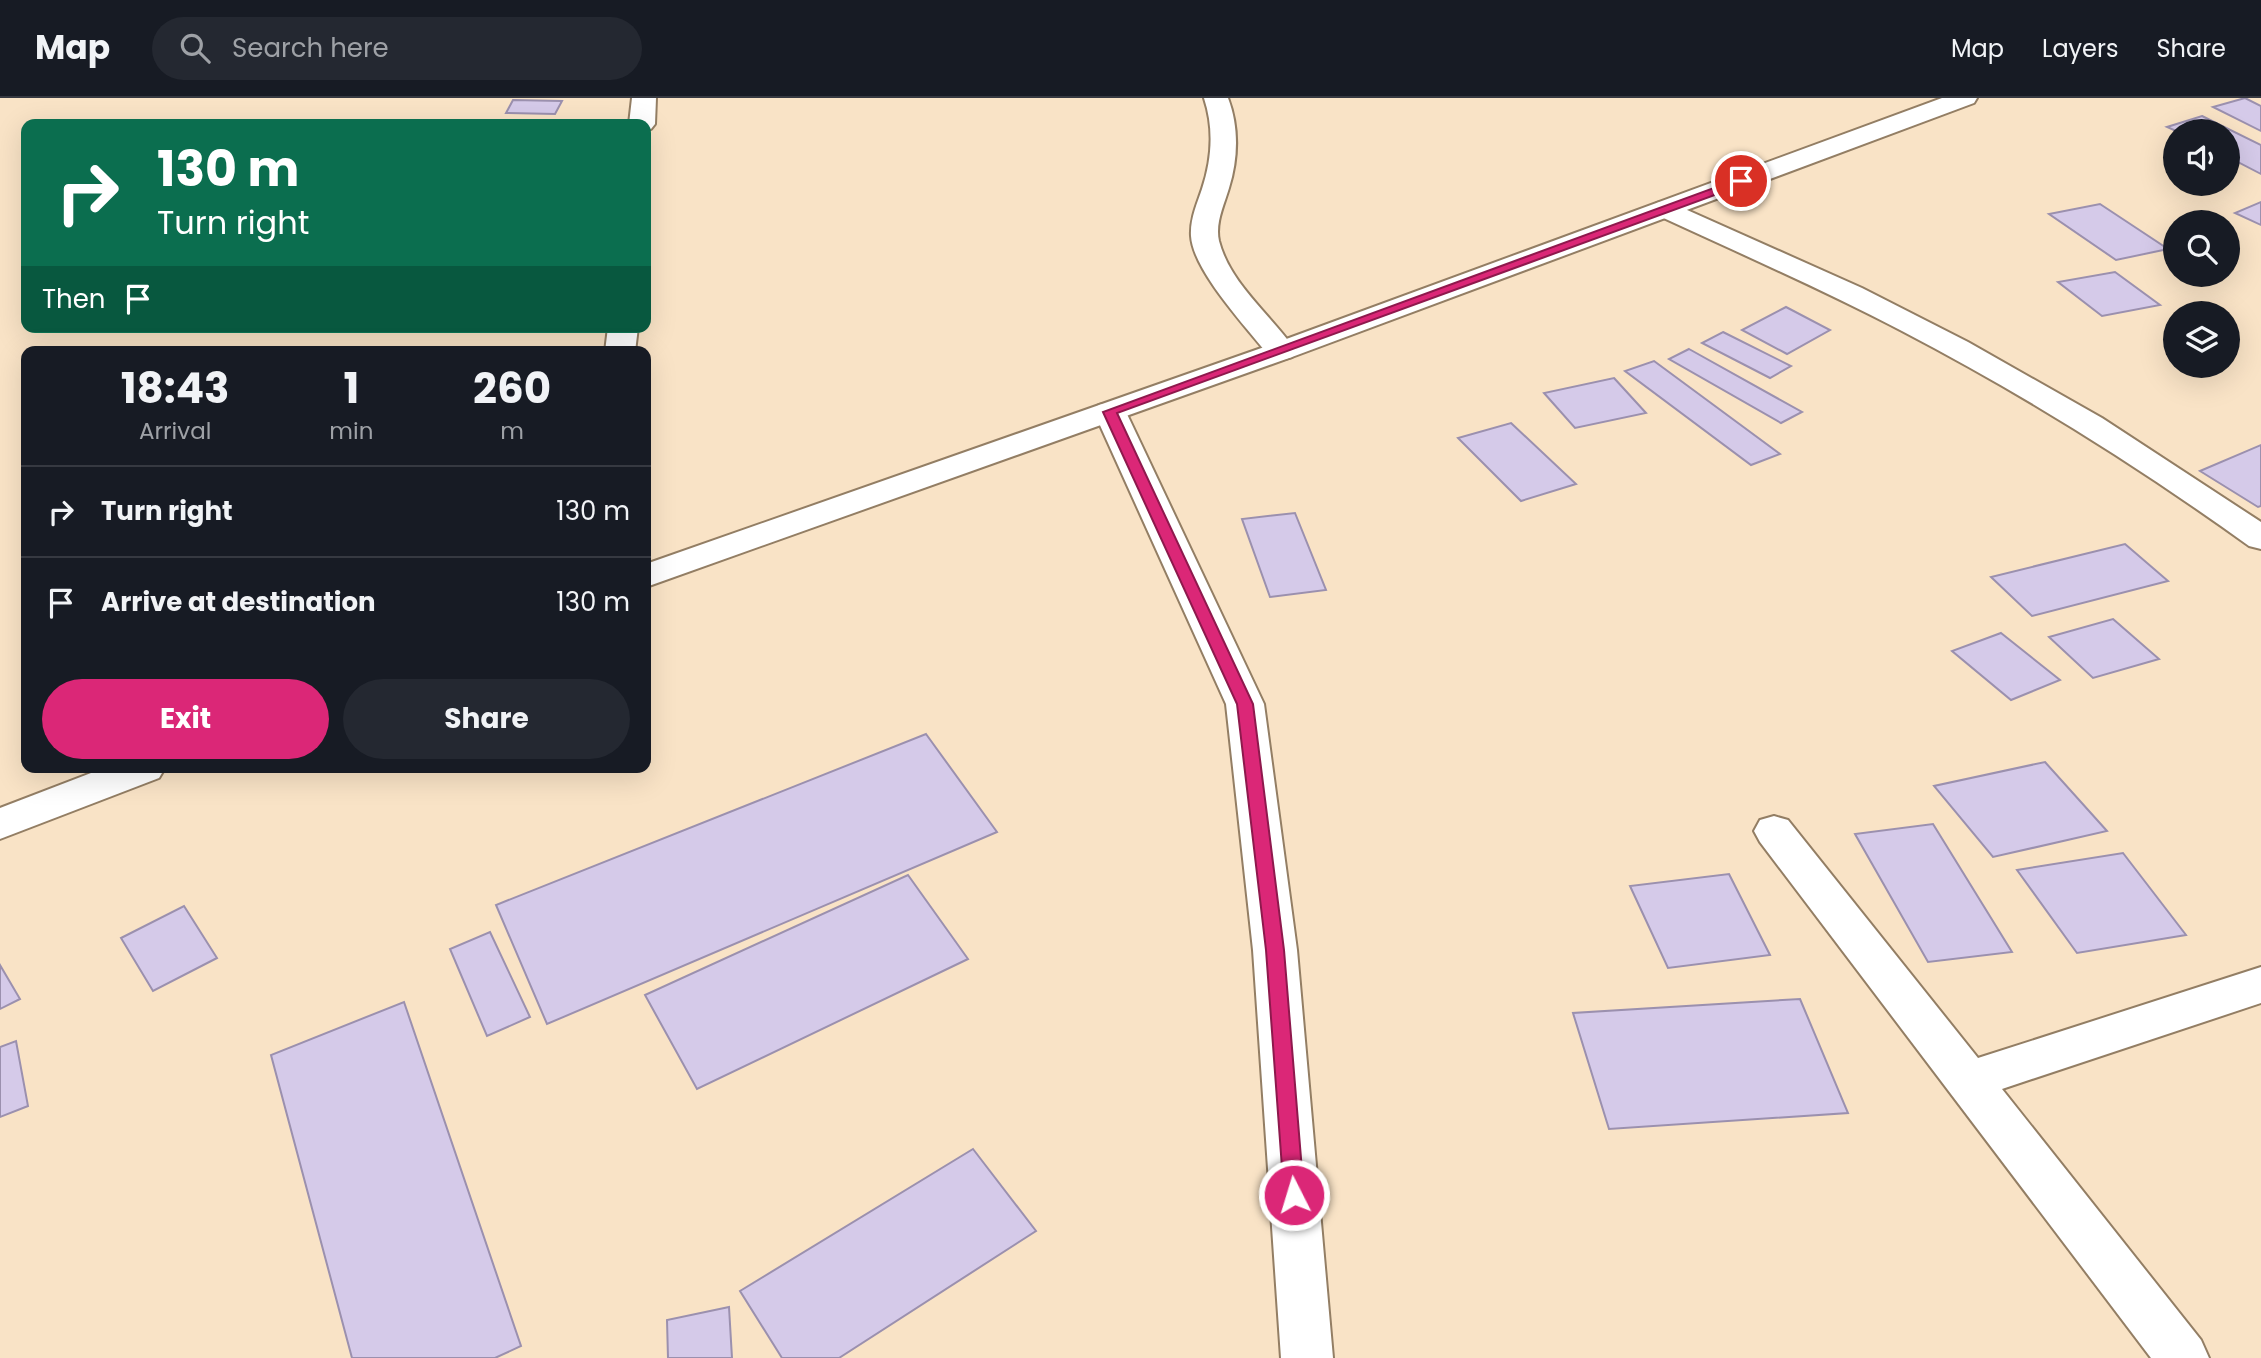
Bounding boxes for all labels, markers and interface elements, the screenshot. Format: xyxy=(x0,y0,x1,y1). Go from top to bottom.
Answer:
search box xyxy=(152,17,642,80)
text: Map xyxy=(35,24,110,71)
icon: search xyxy=(176,29,214,67)
text: Search here xyxy=(232,30,389,66)
text: Map xyxy=(1951,32,2004,65)
text: Layers xyxy=(2042,32,2118,65)
text: Share xyxy=(2156,32,2226,65)
map controls xyxy=(2163,119,2240,378)
button: sound xyxy=(2163,119,2240,196)
text: 130 m xyxy=(157,135,299,203)
icon: right xyxy=(42,147,133,238)
pin xyxy=(1711,151,1771,211)
icon: arrive xyxy=(1722,162,1760,200)
text: Turn right xyxy=(157,200,309,245)
button: search xyxy=(2163,210,2240,287)
icon: arrive xyxy=(119,280,157,318)
text: Then xyxy=(42,281,105,317)
button: layers xyxy=(2163,301,2240,378)
text: 18:43 xyxy=(121,359,230,418)
text: 1 xyxy=(343,359,359,418)
text: 260 xyxy=(473,359,551,418)
text: Arrival xyxy=(139,415,211,447)
text: min xyxy=(329,415,373,447)
text: m xyxy=(500,415,524,447)
icon: right xyxy=(42,493,80,531)
text: Turn right xyxy=(101,493,233,529)
text: 130 m xyxy=(556,493,630,529)
icon: arrive xyxy=(42,584,80,622)
text: Arrive at destination xyxy=(101,584,376,620)
text: 130 m xyxy=(556,584,630,620)
button: Exit xyxy=(42,679,329,759)
button: Share xyxy=(343,679,630,759)
position arrow xyxy=(1257,1158,1331,1232)

